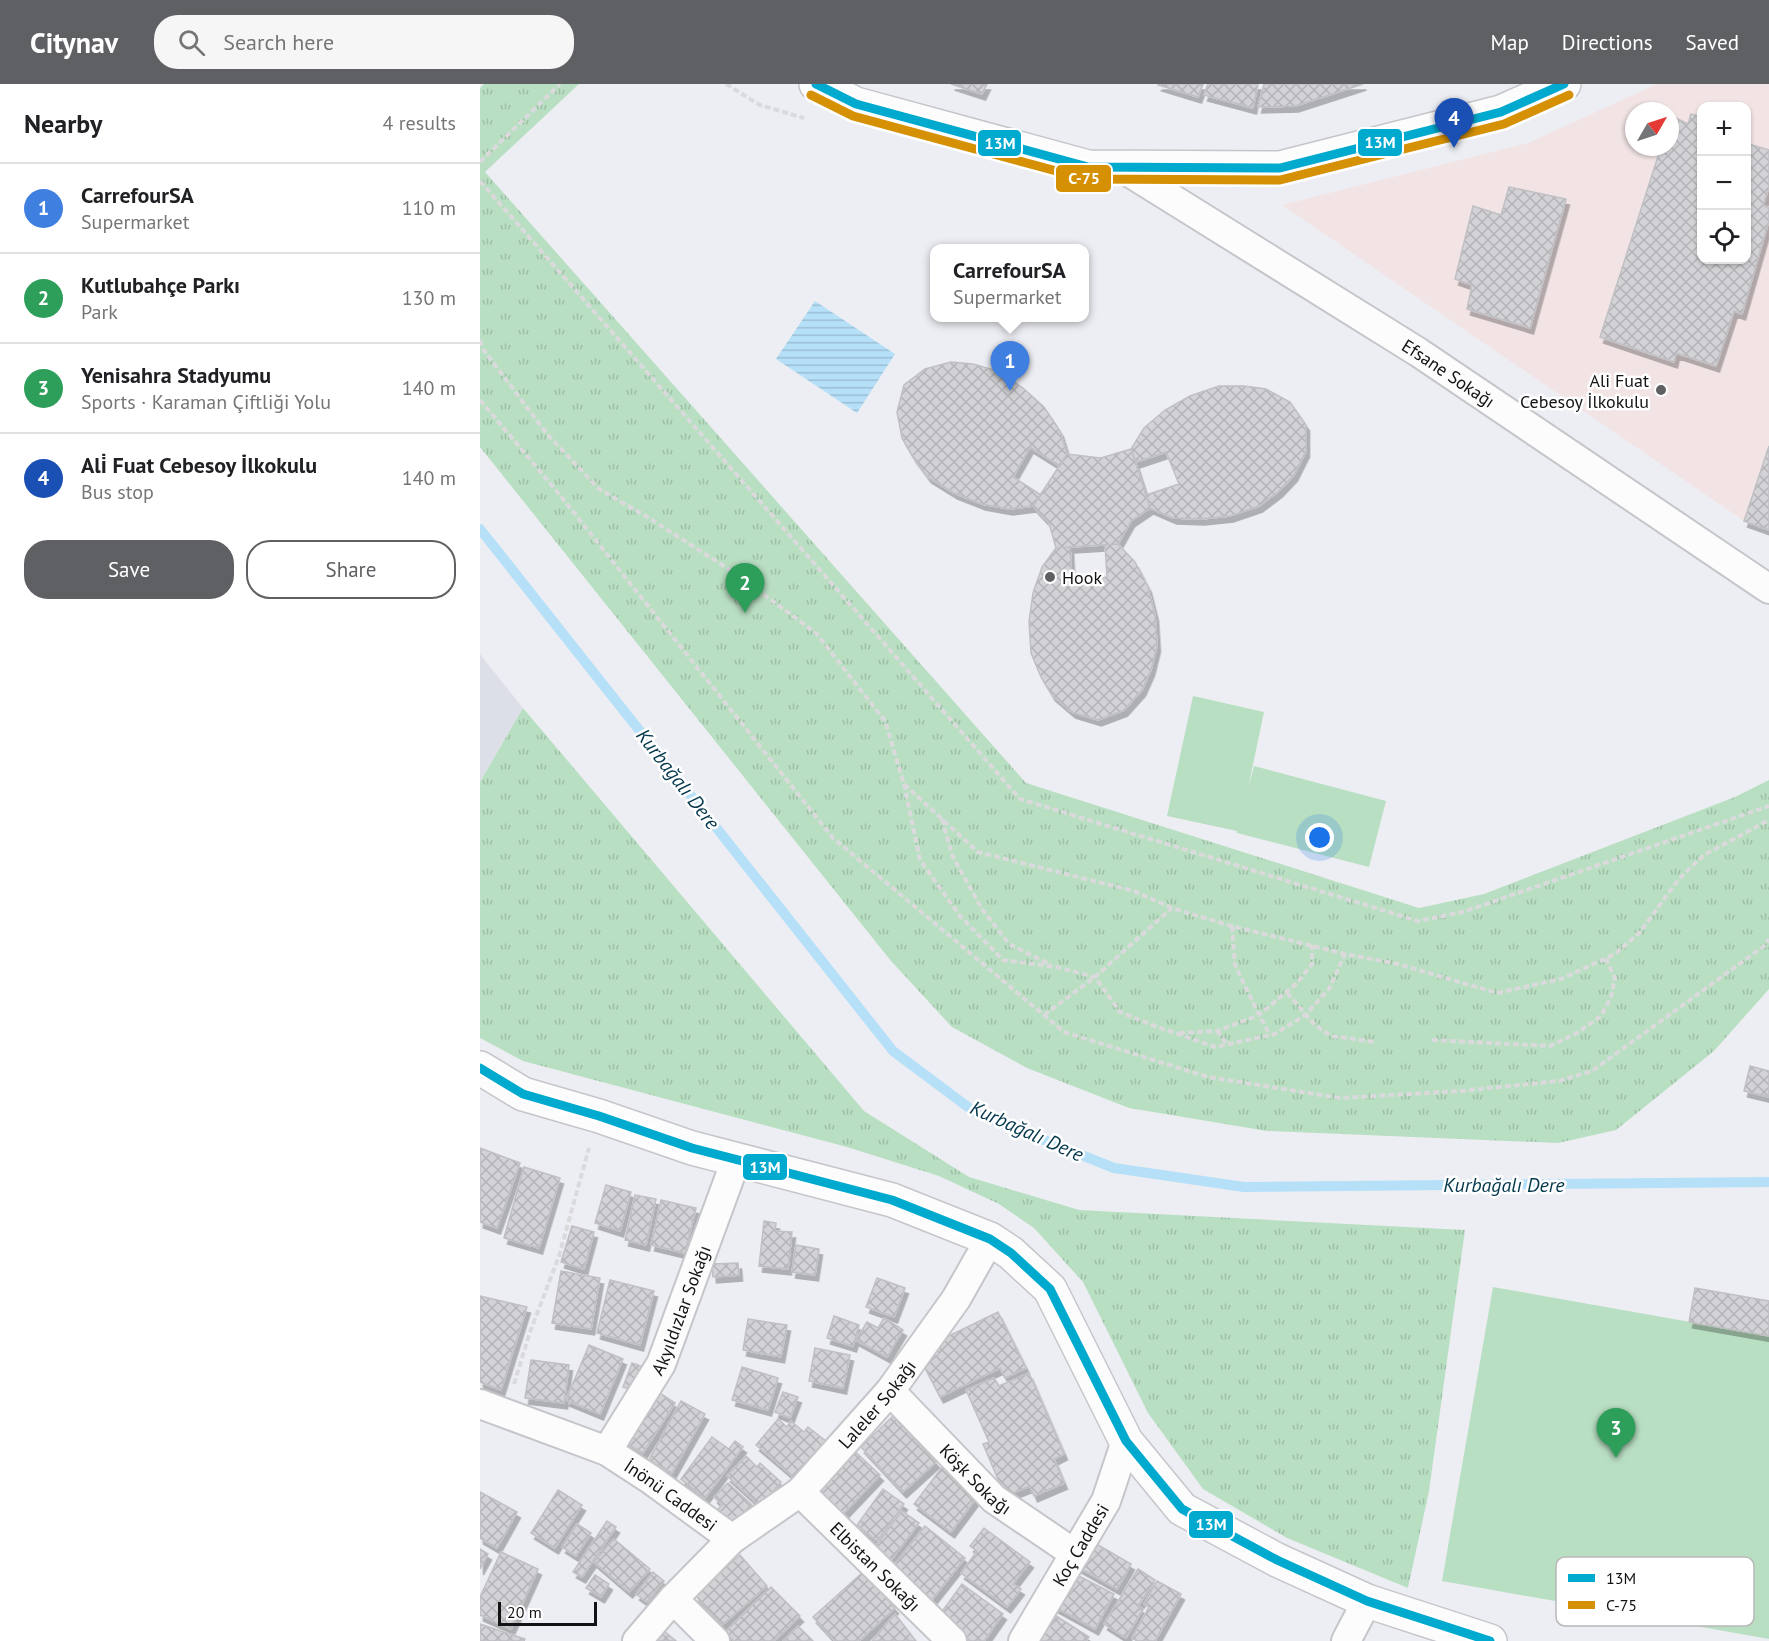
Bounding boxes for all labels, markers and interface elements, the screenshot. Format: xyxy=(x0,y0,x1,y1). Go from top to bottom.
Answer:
search box xyxy=(154,15,574,69)
text: Citynav xyxy=(30,24,118,61)
icon: search xyxy=(175,26,208,59)
text: Search here xyxy=(223,28,334,56)
text: Map xyxy=(1490,29,1529,56)
text: Directions xyxy=(1562,29,1653,56)
text: Saved xyxy=(1686,29,1739,56)
pin: 4 xyxy=(1434,98,1474,148)
north arrow xyxy=(1625,102,1679,156)
map controls xyxy=(1697,102,1751,264)
button: + xyxy=(1697,102,1751,156)
text: Nearby xyxy=(24,107,102,140)
text: 4 results xyxy=(383,110,456,136)
line badge: 13M xyxy=(1357,128,1403,157)
line badge: 13M xyxy=(977,129,1022,157)
text: 13M xyxy=(1365,132,1395,152)
text: 13M xyxy=(985,133,1015,153)
button: − xyxy=(1697,156,1751,210)
line badge: C-75 xyxy=(1055,164,1112,193)
text: C-75 xyxy=(1068,168,1100,188)
text: CarrefourSA xyxy=(81,181,194,209)
text: 1 xyxy=(38,195,49,221)
text: 110 m xyxy=(402,195,456,221)
text: Supermarket xyxy=(81,209,189,235)
button: locate xyxy=(1697,210,1751,264)
popup xyxy=(930,244,1089,322)
text: CarrefourSA xyxy=(953,256,1066,284)
text: Kutlubahçe Parkı xyxy=(81,271,240,299)
text: Supermarket xyxy=(953,284,1061,310)
text: 2 xyxy=(38,285,49,311)
text: 130 m xyxy=(402,285,456,311)
text: Park xyxy=(81,299,118,325)
street label: Efsane Sokağı xyxy=(1398,334,1500,412)
pin: 1 xyxy=(990,342,1030,391)
text: Yenisahra Stadyumu xyxy=(81,361,271,389)
place label: Ali Fuat Cebesoy İlkokulu xyxy=(1520,369,1649,413)
text: 3 xyxy=(38,375,49,401)
text: 140 m xyxy=(402,375,456,401)
marker: Ali Fuat Cebesoy İlkokulu xyxy=(1654,383,1668,397)
text: Sports · Karaman Çiftliği Yolu xyxy=(81,389,331,415)
text: Ali̇ Fuat Cebesoy İlkokulu xyxy=(81,451,317,479)
text: 4 xyxy=(38,465,49,491)
text: 140 m xyxy=(402,465,456,491)
text: Bus stop xyxy=(81,479,154,505)
button: Save xyxy=(24,540,234,599)
button: Share xyxy=(246,540,456,599)
pin: 2 xyxy=(726,564,764,613)
place label: Hook xyxy=(1062,566,1102,589)
marker: Hook xyxy=(1043,570,1057,584)
water label: Kurbağalı Dere xyxy=(630,723,726,835)
your location xyxy=(1305,823,1334,852)
water label: Kurbağalı Dere xyxy=(966,1094,1088,1168)
line badge: 13M xyxy=(742,1153,788,1181)
text: 13M xyxy=(750,1157,780,1177)
water label: Kurbağalı Dere xyxy=(1443,1172,1565,1198)
street label: Akyıldızlar Sokağı xyxy=(646,1242,715,1379)
street label: Laleler Sokağı xyxy=(833,1355,920,1453)
pin: 3 xyxy=(1596,1408,1636,1458)
street label: Köşk Sokağı xyxy=(935,1439,1016,1519)
street label: İnönü Caddesi xyxy=(620,1454,722,1536)
street label: Koç Caddesi xyxy=(1047,1499,1114,1590)
line badge: 13M xyxy=(1188,1510,1234,1539)
text: 13M xyxy=(1196,1514,1226,1534)
street label: Elbistan Sokağı xyxy=(825,1517,926,1616)
legend xyxy=(1556,1557,1754,1626)
text: 13M xyxy=(1606,1568,1636,1588)
text: C-75 xyxy=(1606,1595,1637,1615)
scale bar xyxy=(498,1599,597,1626)
text: 20 m xyxy=(507,1602,542,1622)

